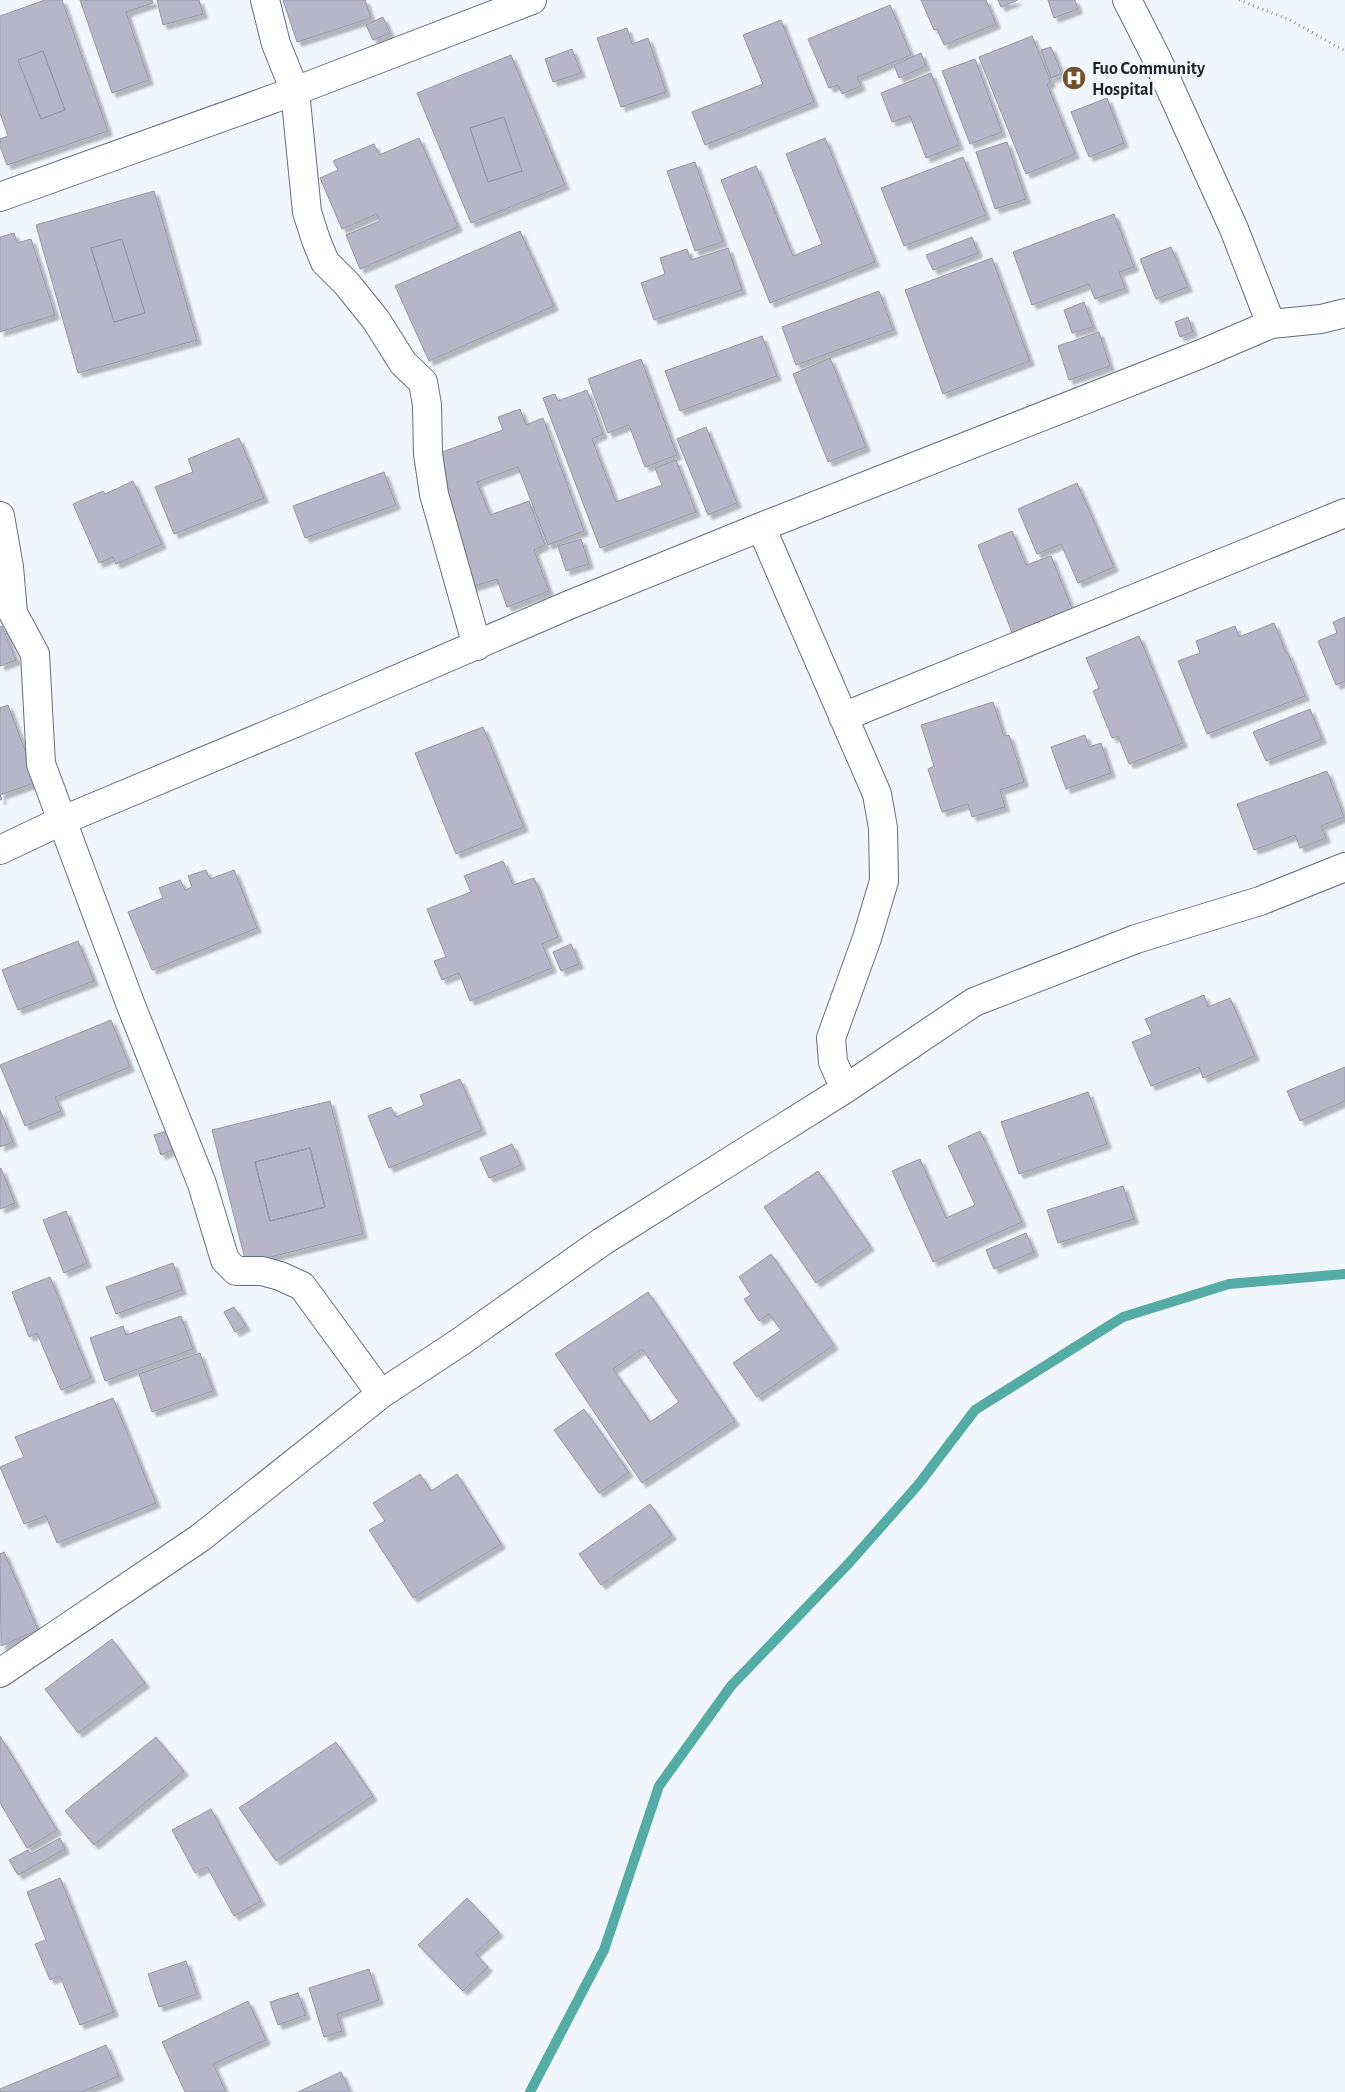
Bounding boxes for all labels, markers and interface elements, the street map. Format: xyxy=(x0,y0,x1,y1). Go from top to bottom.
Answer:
place label: Fuo Community Hospital xyxy=(1092,60,1206,99)
hospital icon: Fuo Community Hospital xyxy=(1061,65,1087,91)

